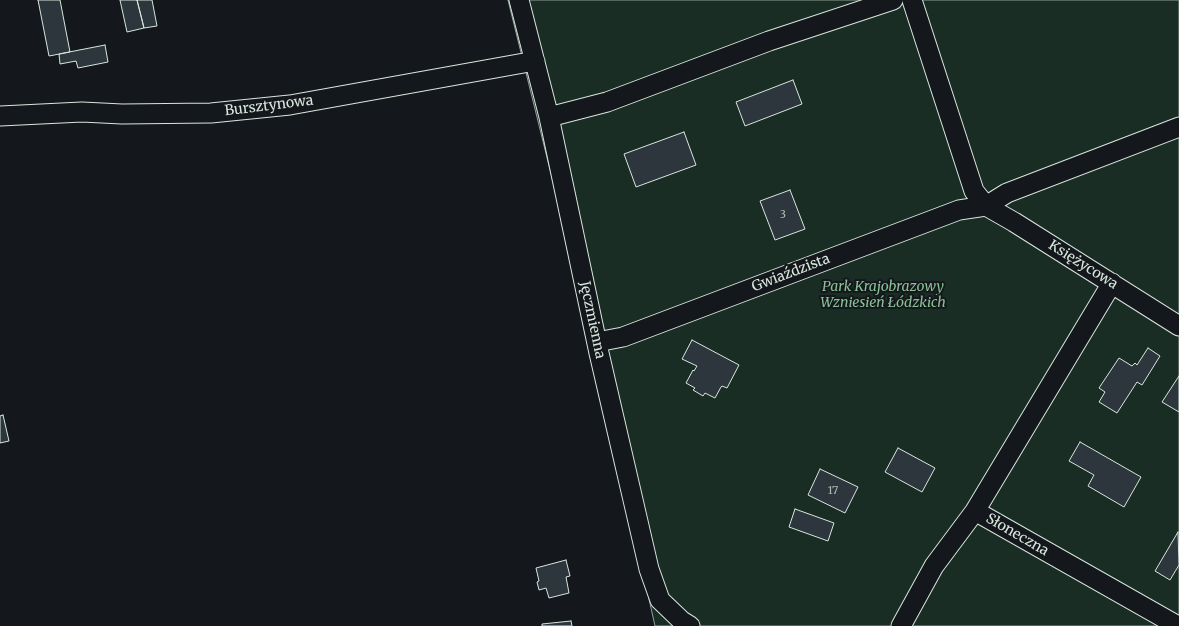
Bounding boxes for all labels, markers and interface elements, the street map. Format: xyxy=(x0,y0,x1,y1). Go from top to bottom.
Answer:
street label: Bursztynowa xyxy=(224,92,314,120)
house number: 3 xyxy=(780,208,786,222)
street label: Księżycowa xyxy=(1045,237,1121,293)
street label: Gwiaździsta xyxy=(750,250,832,296)
park label: Park Krajobrazowy Wzniesień Łódzkich xyxy=(820,279,946,312)
street label: Jęczmienna xyxy=(576,280,608,360)
house number: 17 xyxy=(828,484,838,498)
street label: Słoneczna xyxy=(983,510,1051,560)

